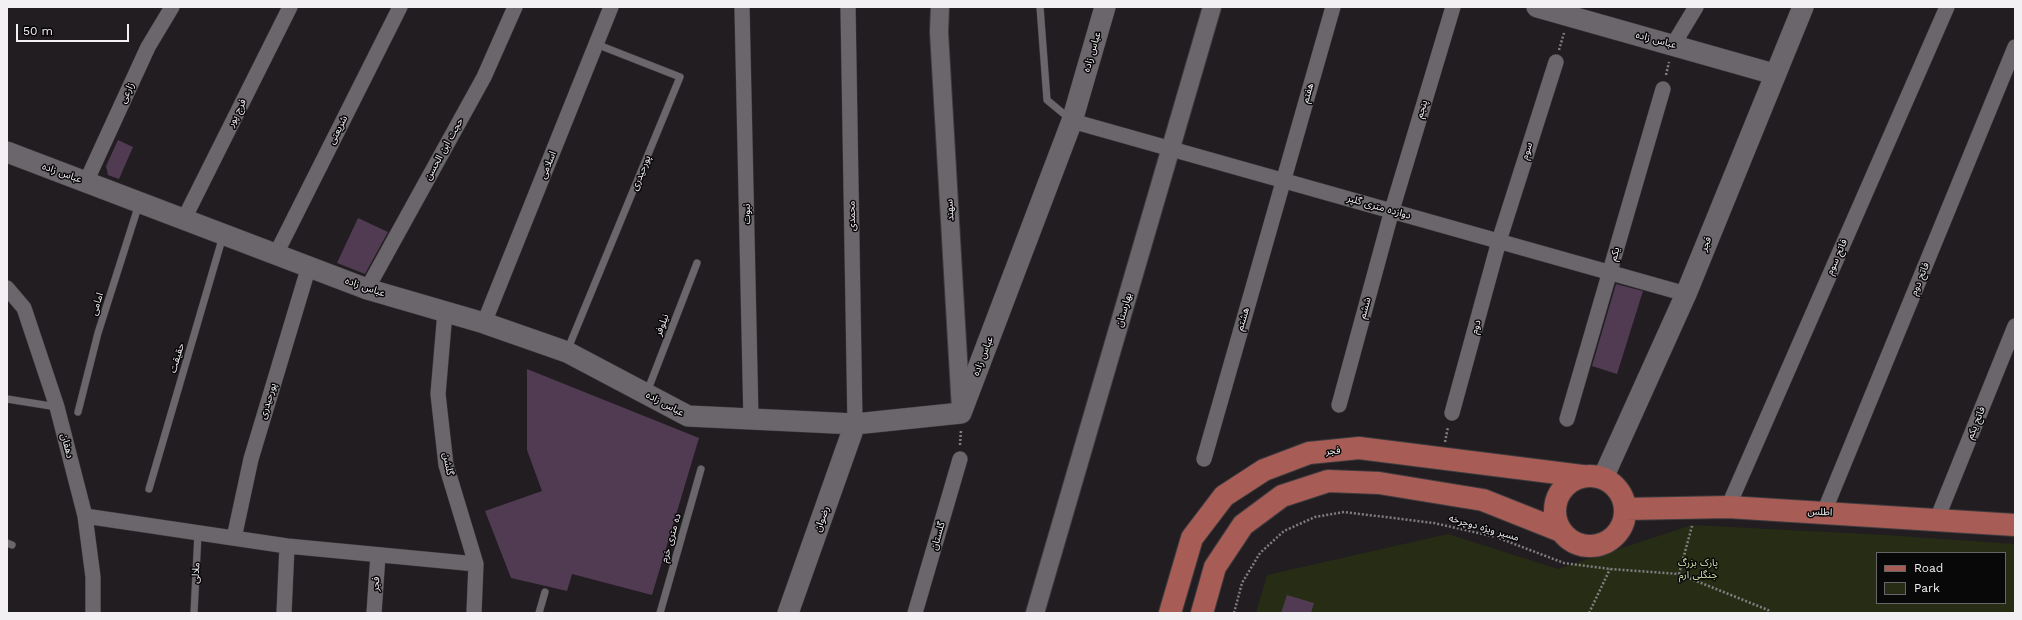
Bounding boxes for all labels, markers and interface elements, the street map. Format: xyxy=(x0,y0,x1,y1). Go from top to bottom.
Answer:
scale bar xyxy=(18,16,131,42)
text: 50 m xyxy=(23,24,53,38)
street label: عباس زاده xyxy=(1634,29,1678,51)
street label: عباس زاده xyxy=(1081,30,1103,74)
street label: زارعی xyxy=(117,81,137,105)
street label: هفتم xyxy=(1299,82,1317,104)
street label: فرج پور xyxy=(225,97,249,129)
street label: پنجم xyxy=(1414,98,1430,120)
street label: شریعتی xyxy=(326,114,350,146)
street label: حجت ابن الحسن xyxy=(422,116,466,182)
street label: سوم xyxy=(1519,141,1535,161)
street label: اسلامی xyxy=(537,149,559,181)
street label: پورحیدری xyxy=(628,154,654,192)
street label: عباس زاده xyxy=(40,160,84,186)
street label: دوازده متری گلپر xyxy=(1346,192,1412,222)
street label: سهند xyxy=(943,199,957,221)
street label: محمدی xyxy=(846,201,858,231)
street label: نبوت xyxy=(741,204,753,224)
street label: فجر xyxy=(1698,235,1714,253)
street label: فاتح سوم xyxy=(1824,237,1850,277)
street label: یکم xyxy=(1607,246,1623,262)
street label: فاتح دوم xyxy=(1908,261,1932,297)
street label: عباس زاده xyxy=(343,275,387,299)
street label: امامی xyxy=(88,291,106,317)
street label: بهارستان xyxy=(1113,291,1135,329)
street label: ششم xyxy=(1356,296,1374,320)
street label: هشتم xyxy=(1234,306,1252,332)
street label: نیلوفر xyxy=(652,312,672,338)
street label: دوم xyxy=(1468,319,1484,335)
street label: عباس زاده xyxy=(970,334,996,378)
street label: حقیقت xyxy=(167,342,187,374)
street label: پورحیدری xyxy=(257,381,279,421)
street label: عباس زاده xyxy=(644,389,686,419)
street label: فاتح یکم xyxy=(1964,405,1988,441)
street label: دهقان xyxy=(58,432,76,460)
street label: فجر xyxy=(1325,444,1341,458)
street label: گلشن xyxy=(440,452,456,476)
street label: رضوان xyxy=(812,505,832,533)
street label: اطلس xyxy=(1807,505,1833,519)
street label: ده متری خرم xyxy=(658,512,684,564)
street label: مسیر ویژه دوچرخه xyxy=(1447,512,1521,544)
street label: گلستان xyxy=(928,520,948,552)
legend xyxy=(1876,552,2006,604)
park label: پارک بزرگ جنگلی ارم xyxy=(1678,557,1718,580)
text: Road xyxy=(1914,561,1943,575)
street label: ملالی xyxy=(189,562,203,584)
street label: فجر xyxy=(370,576,382,592)
text: Park xyxy=(1914,581,1940,595)

